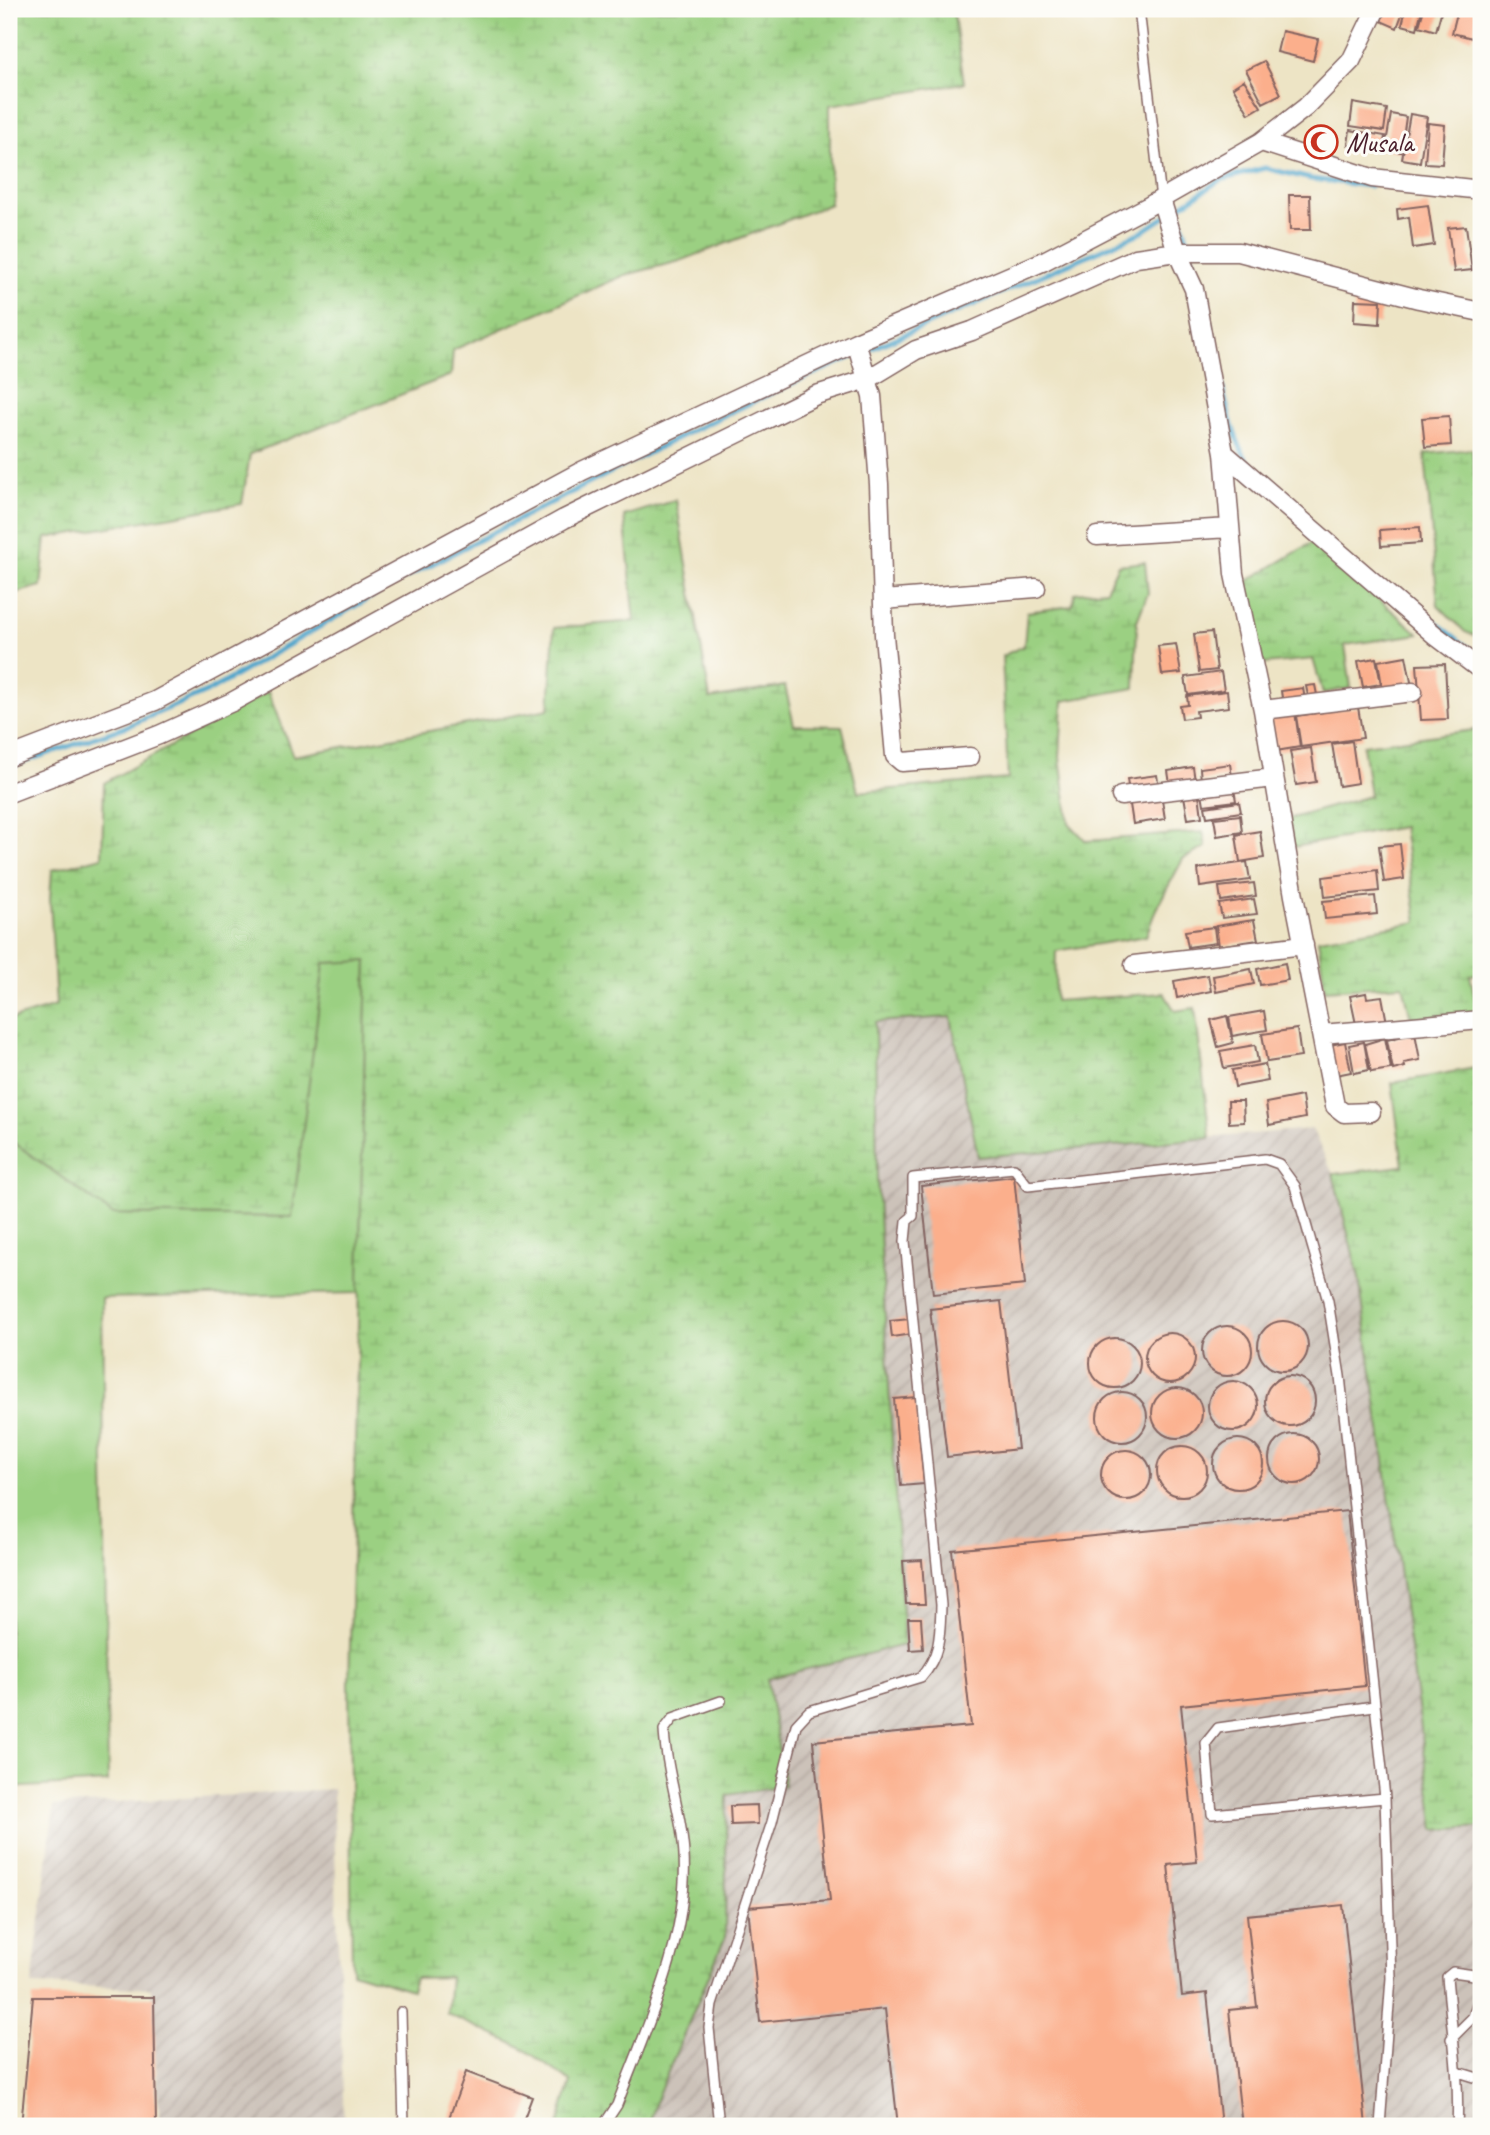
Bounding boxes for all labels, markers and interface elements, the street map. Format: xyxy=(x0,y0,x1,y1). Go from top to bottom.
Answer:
mosque icon: Musala xyxy=(1302,123,1340,161)
place label: Musala xyxy=(1346,125,1416,160)

